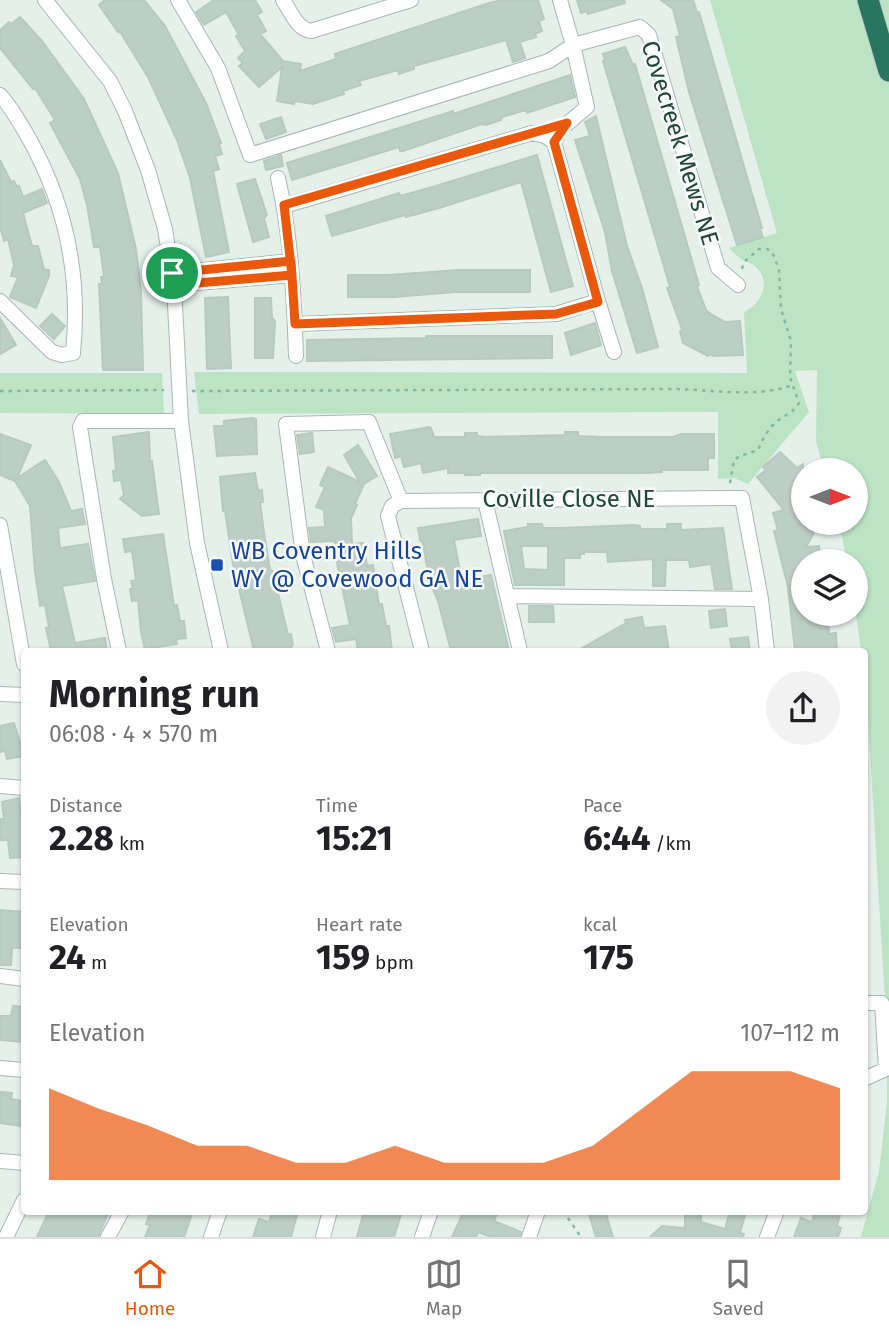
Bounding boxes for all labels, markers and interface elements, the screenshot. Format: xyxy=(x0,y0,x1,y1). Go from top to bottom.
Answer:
street label: Covecreek Mews NE xyxy=(636,37,724,249)
pin xyxy=(142,243,202,303)
icon: arrive xyxy=(153,254,191,292)
north arrow xyxy=(791,458,868,536)
map controls xyxy=(791,458,868,626)
street label: Coville Close NE xyxy=(483,485,655,513)
place label: WB Coventry Hills WY @ Covewood GA NE xyxy=(231,537,483,593)
button: layers xyxy=(791,549,868,626)
marker: WB Coventry Hills WY @ Covewood GA NE xyxy=(209,557,225,573)
text: Morning run xyxy=(49,671,260,717)
button: share xyxy=(766,671,840,745)
text: 06:08 · 4 × 570 m xyxy=(49,720,218,748)
text: Distance xyxy=(49,794,123,817)
text: Time xyxy=(316,794,358,817)
text: Pace xyxy=(583,794,622,817)
text: 2.28 xyxy=(49,817,114,859)
text: 15:21 xyxy=(316,817,393,859)
text: 6:44 xyxy=(583,817,651,859)
text: km xyxy=(114,832,145,855)
text: /km xyxy=(651,832,691,855)
text: Elevation xyxy=(49,913,129,936)
text: Heart rate xyxy=(316,913,403,936)
text: kcal xyxy=(583,913,617,936)
text: 24 xyxy=(49,936,86,978)
text: 159 xyxy=(316,936,370,978)
text: 175 xyxy=(583,936,634,978)
text: m xyxy=(86,951,107,974)
text: bpm xyxy=(370,951,414,974)
text: Elevation xyxy=(49,1019,145,1047)
text: 107–112 m xyxy=(740,1019,840,1047)
tab: Home xyxy=(125,1255,175,1320)
tab: Map xyxy=(425,1255,463,1320)
tab: Saved xyxy=(713,1255,764,1320)

